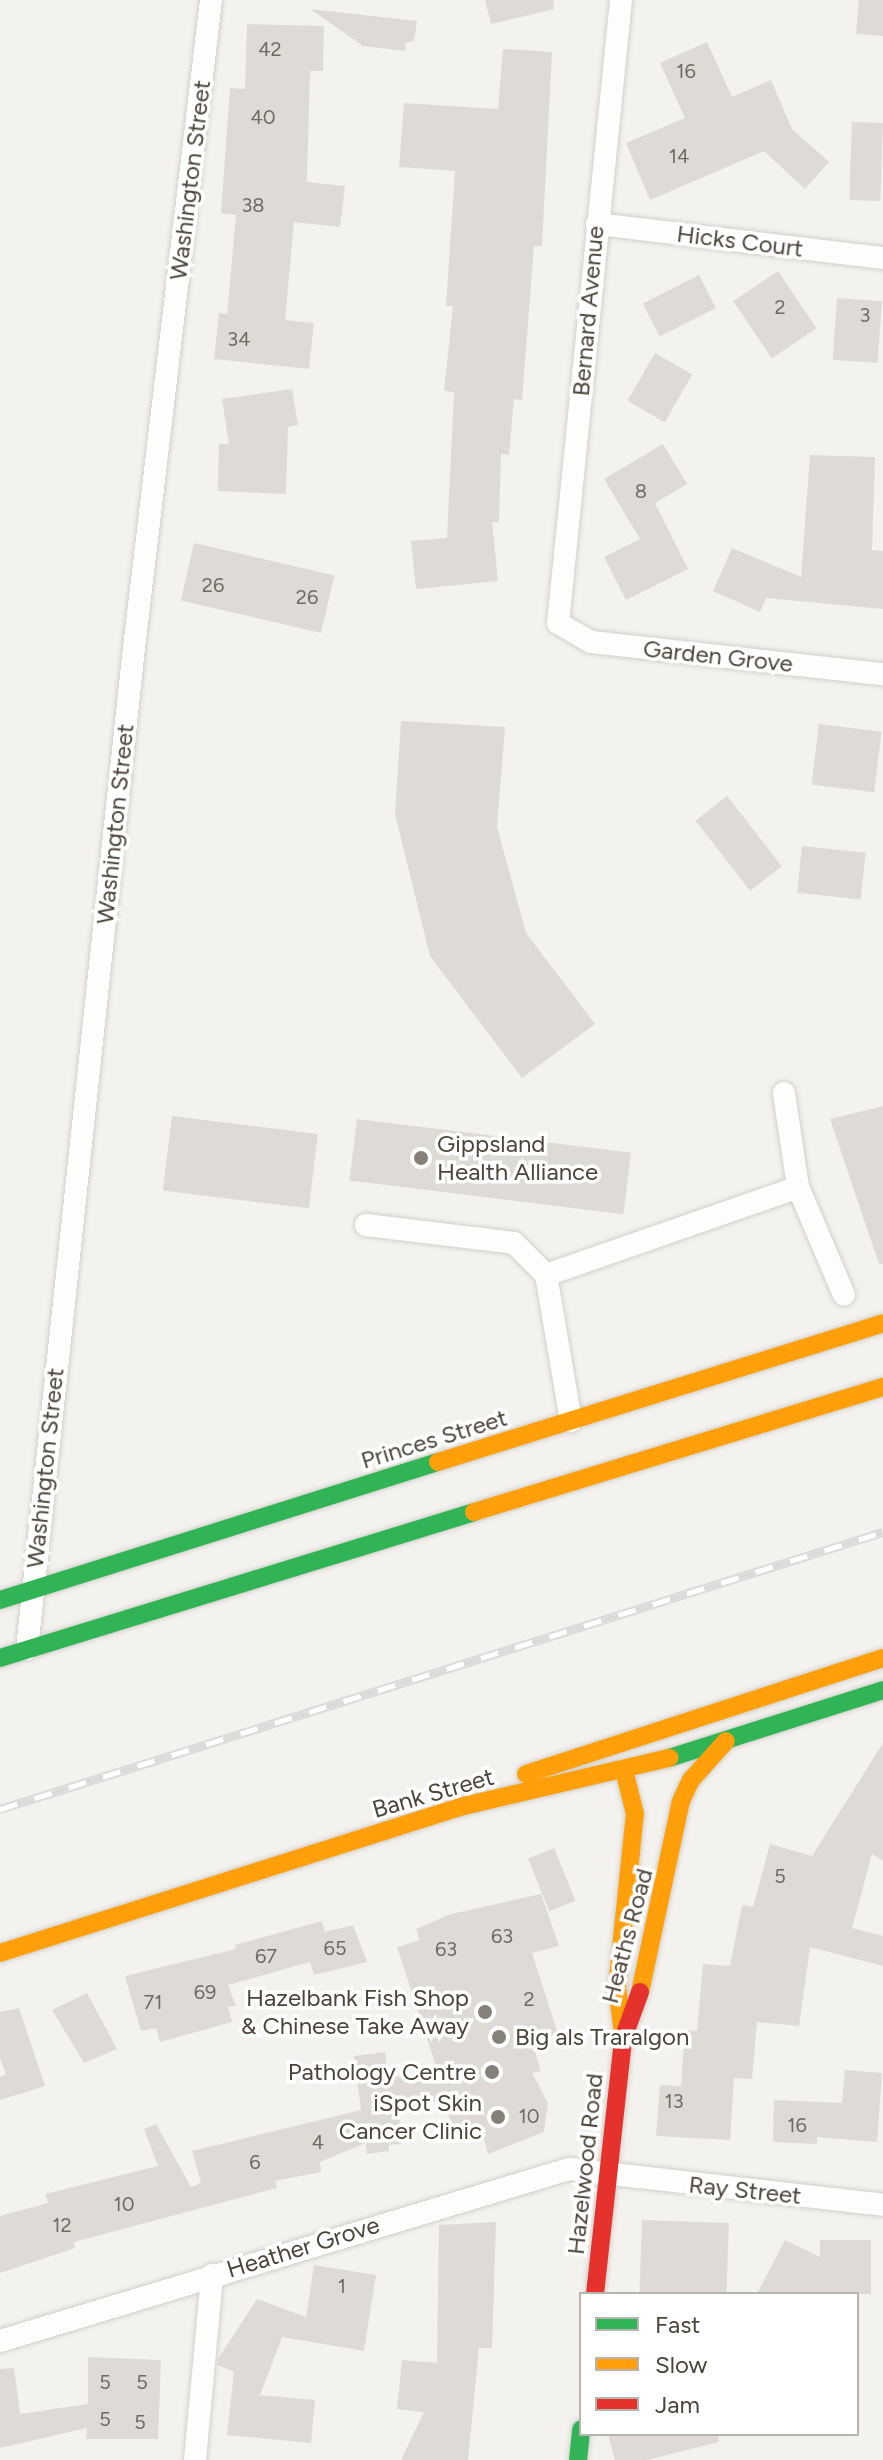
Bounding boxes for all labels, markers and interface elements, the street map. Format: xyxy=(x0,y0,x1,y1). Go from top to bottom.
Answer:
house number: 42 xyxy=(258,37,282,61)
house number: 16 xyxy=(676,59,696,83)
street label: Washington Street xyxy=(163,78,217,282)
house number: 40 xyxy=(250,105,276,129)
house number: 14 xyxy=(669,144,689,168)
house number: 38 xyxy=(241,193,265,217)
street label: Hicks Court xyxy=(675,219,805,263)
street label: Bernard Avenue xyxy=(566,225,610,397)
house number: 2 xyxy=(774,295,786,319)
house number: 3 xyxy=(860,303,870,327)
house number: 34 xyxy=(227,327,251,351)
house number: 8 xyxy=(635,479,647,503)
house number: 26 xyxy=(202,573,224,597)
house number: 26 xyxy=(296,585,318,609)
street label: Garden Grove xyxy=(642,634,794,678)
street label: Washington Street xyxy=(90,722,140,926)
place label: Gippsland Health Alliance xyxy=(437,1130,598,1186)
marker: Gippsland Health Alliance xyxy=(412,1149,430,1167)
street label: Washington Street xyxy=(20,1366,70,1570)
street label: Princes Street xyxy=(357,1403,511,1475)
street label: Bank Street xyxy=(369,1762,497,1824)
house number: 5 xyxy=(774,1864,786,1888)
street label: Heaths Road xyxy=(595,1866,659,2006)
house number: 63 xyxy=(491,1924,513,1948)
house number: 65 xyxy=(324,1936,346,1960)
house number: 63 xyxy=(435,1937,457,1961)
house number: 67 xyxy=(255,1944,277,1968)
house number: 69 xyxy=(194,1980,216,2004)
place label: Hazelbank Fish Shop & Chinese Take Away xyxy=(241,1984,469,2040)
house number: 2 xyxy=(523,1987,535,2011)
house number: 71 xyxy=(144,1990,162,2014)
marker: Hazelbank Fish Shop & Chinese Take Away xyxy=(476,2003,494,2021)
place label: Big als Traralgon xyxy=(515,2023,689,2051)
marker: Big als Traralgon xyxy=(490,2028,508,2046)
place label: Pathology Centre xyxy=(288,2058,476,2086)
marker: Pathology Centre xyxy=(483,2063,501,2081)
street label: Hazelwood Road xyxy=(561,2072,609,2256)
place label: iSpot Skin Cancer Clinic xyxy=(339,2089,482,2145)
house number: 13 xyxy=(664,2089,684,2113)
house number: 10 xyxy=(518,2104,540,2128)
marker: iSpot Skin Cancer Clinic xyxy=(489,2108,507,2126)
house number: 16 xyxy=(787,2113,807,2137)
house number: 4 xyxy=(312,2130,324,2154)
house number: 6 xyxy=(249,2150,261,2174)
street label: Ray Street xyxy=(687,2170,803,2210)
house number: 10 xyxy=(113,2192,135,2216)
street label: Heather Grove xyxy=(223,2210,383,2284)
house number: 12 xyxy=(52,2213,72,2237)
house number: 1 xyxy=(338,2274,346,2298)
legend xyxy=(579,2292,859,2436)
text: Fast xyxy=(655,2310,700,2339)
text: Slow xyxy=(655,2350,707,2379)
house number: 5 xyxy=(99,2370,111,2394)
house number: 5 xyxy=(136,2370,148,2394)
text: Jam xyxy=(655,2390,700,2419)
house number: 5 xyxy=(99,2407,111,2431)
house number: 5 xyxy=(134,2410,146,2434)

